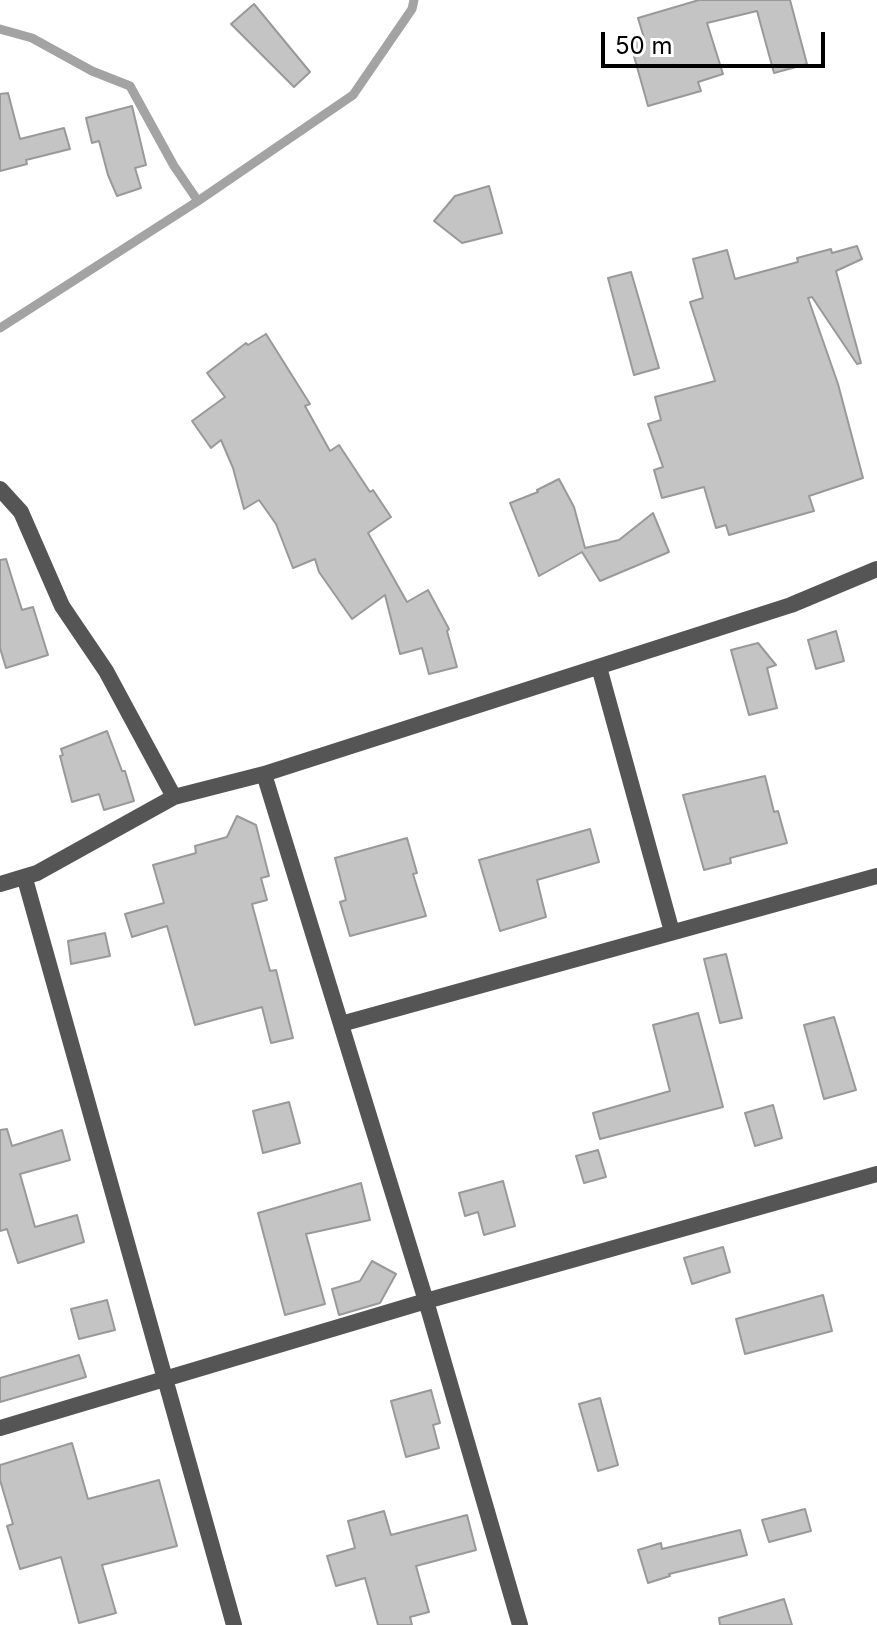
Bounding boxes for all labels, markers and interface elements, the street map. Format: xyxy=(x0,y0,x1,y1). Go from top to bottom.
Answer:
scale bar xyxy=(605,16,829,66)
text: 50 m xyxy=(615,31,673,60)

